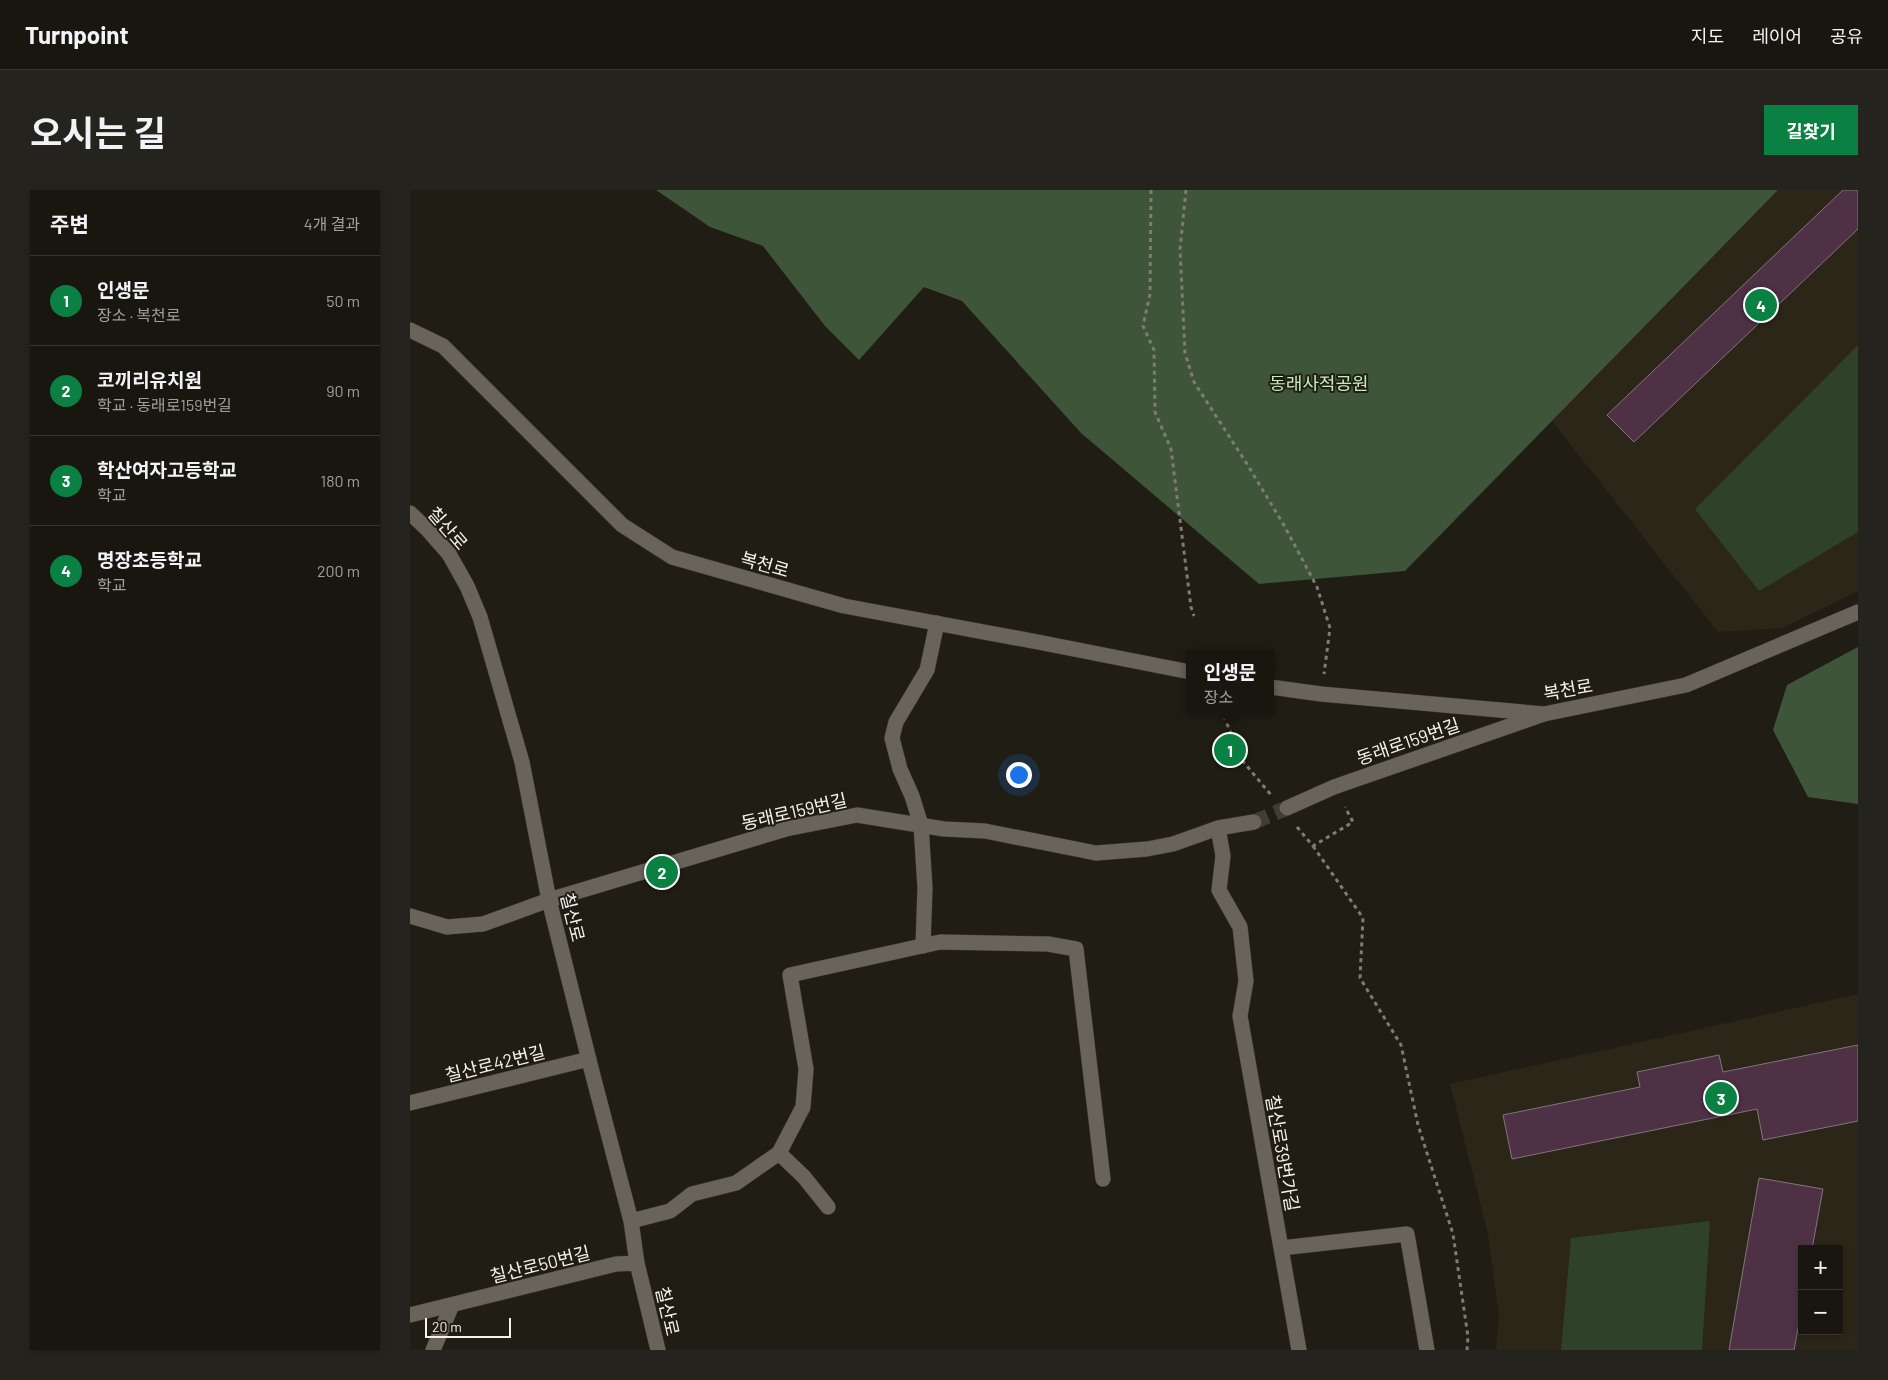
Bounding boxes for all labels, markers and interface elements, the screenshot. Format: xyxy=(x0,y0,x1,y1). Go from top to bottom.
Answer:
text: Turnpoint xyxy=(25,20,129,49)
text: 지도 xyxy=(1691,25,1724,47)
text: 레이어 xyxy=(1752,25,1802,47)
text: 공유 xyxy=(1830,25,1863,47)
button: 길찾기 xyxy=(1764,105,1858,155)
text: 오시는 길 xyxy=(30,111,166,153)
text: 주변 xyxy=(50,211,89,236)
text: 4개 결과 xyxy=(304,214,360,233)
text: 인생문 xyxy=(97,278,149,301)
pin: 4 xyxy=(1745,286,1777,324)
text: 1 xyxy=(63,291,69,310)
text: 50 m xyxy=(326,291,360,310)
text: 장소 · 복천로 xyxy=(97,305,180,324)
text: 코끼리유치원 xyxy=(97,368,202,391)
park label: 동래사적공원 xyxy=(1269,372,1369,394)
text: 2 xyxy=(62,381,70,400)
text: 90 m xyxy=(326,381,360,400)
text: 학교 · 동래로159번길 xyxy=(97,395,232,414)
text: 학산여자고등학교 xyxy=(97,458,237,481)
text: 3 xyxy=(62,471,70,490)
text: 180 m xyxy=(321,471,360,490)
text: 학교 xyxy=(97,485,126,504)
street label: 칠산로 xyxy=(423,502,473,554)
street label: 복천로 xyxy=(738,547,792,581)
text: 명장초등학교 xyxy=(97,548,202,571)
text: 4 xyxy=(61,561,71,580)
text: 200 m xyxy=(317,561,360,580)
text: 학교 xyxy=(97,575,126,594)
popup xyxy=(1186,650,1274,715)
text: 인생문 xyxy=(1204,660,1256,683)
street label: 복천로 xyxy=(1542,674,1594,704)
text: 장소 xyxy=(1204,687,1233,706)
street label: 동래로159번길 xyxy=(1353,713,1463,769)
pin: 1 xyxy=(1214,731,1246,769)
your location xyxy=(1006,762,1032,788)
street label: 동래로159번길 xyxy=(739,788,849,834)
pin: 2 xyxy=(646,853,678,891)
street label: 칠산로 xyxy=(556,890,590,944)
street label: 칠산로42번길 xyxy=(443,1040,547,1086)
pin: 3 xyxy=(1705,1079,1737,1117)
street label: 칠산로39번가길 xyxy=(1262,1093,1304,1213)
street label: 칠산로50번길 xyxy=(488,1241,592,1287)
map controls xyxy=(1798,1245,1843,1335)
button: + xyxy=(1798,1245,1843,1290)
street label: 칠산로 xyxy=(652,1284,684,1338)
button: − xyxy=(1798,1290,1843,1335)
scale bar xyxy=(425,1315,511,1338)
text: 20 m xyxy=(432,1318,462,1335)

